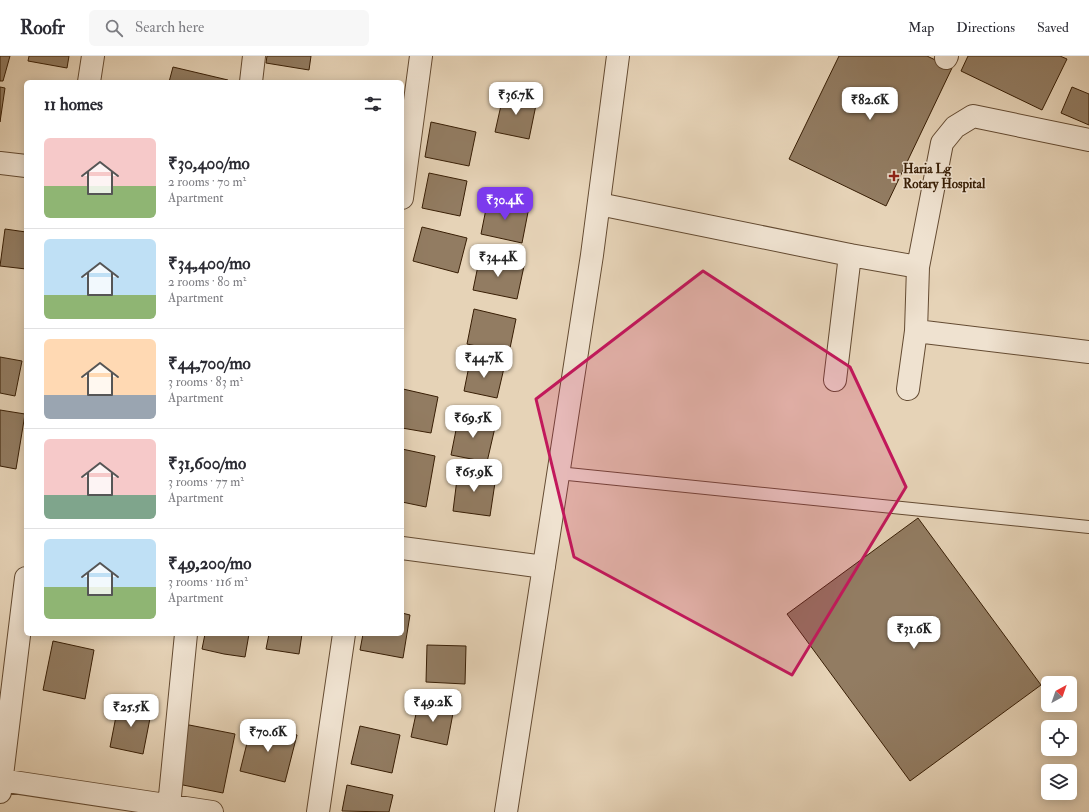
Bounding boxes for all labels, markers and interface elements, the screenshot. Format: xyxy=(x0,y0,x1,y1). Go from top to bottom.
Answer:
search box xyxy=(89,10,369,46)
text: Roofr xyxy=(20,16,65,40)
icon: search xyxy=(103,17,125,39)
text: Search here xyxy=(135,18,204,37)
text: Map xyxy=(908,19,934,36)
text: Directions xyxy=(956,19,1015,36)
text: Saved xyxy=(1037,19,1069,36)
pin: ₹36.7K xyxy=(483,82,549,116)
text: ₹36.7K xyxy=(498,87,534,103)
pin: ₹82.6K xyxy=(837,87,903,121)
text: ₹82.6K xyxy=(851,92,889,108)
icon: filters xyxy=(362,93,384,115)
text: 11 homes xyxy=(44,94,103,115)
text: ₹30,400/mo xyxy=(168,153,250,174)
icon: home xyxy=(76,154,124,202)
place label: Haria Lg Rotary Hospital xyxy=(903,161,986,193)
marker: Haria Lg Rotary Hospital xyxy=(888,170,900,182)
text: 2 rooms · 70 m² xyxy=(168,174,246,190)
pin: ₹30.4K xyxy=(472,187,538,221)
text: Apartment xyxy=(168,190,224,206)
text: ₹30.4K xyxy=(486,192,524,208)
pin: ₹34.4K xyxy=(465,244,531,278)
text: ₹34.4K xyxy=(479,249,517,265)
text: ₹34,400/mo xyxy=(168,253,250,274)
icon: home xyxy=(76,255,124,303)
text: 2 rooms · 80 m² xyxy=(168,274,246,290)
text: Apartment xyxy=(168,290,224,306)
pin: ₹44.7K xyxy=(451,345,517,379)
text: ₹44.7K xyxy=(465,350,503,366)
text: ₹44,700/mo xyxy=(168,353,251,374)
icon: home xyxy=(76,355,124,403)
text: 3 rooms · 83 m² xyxy=(168,374,243,390)
text: Apartment xyxy=(168,390,224,406)
pin: ₹69.5K xyxy=(440,405,506,439)
text: ₹69.5K xyxy=(454,410,492,426)
text: ₹31,600/mo xyxy=(168,453,246,474)
icon: home xyxy=(76,455,124,503)
pin: ₹65.9K xyxy=(441,459,507,493)
text: ₹65.9K xyxy=(455,464,493,480)
text: 3 rooms · 77 m² xyxy=(168,474,244,490)
text: Apartment xyxy=(168,490,224,506)
text: ₹49,200/mo xyxy=(168,553,251,574)
icon: home xyxy=(76,555,124,603)
text: 3 rooms · 116 m² xyxy=(168,574,248,590)
text: Apartment xyxy=(168,590,224,606)
pin: ₹31.6K xyxy=(881,616,947,650)
text: ₹31.6K xyxy=(896,621,932,637)
north arrow xyxy=(1041,676,1077,712)
map controls xyxy=(1041,676,1077,800)
pin: ₹49.2K xyxy=(400,689,466,723)
pin: ₹25.5K xyxy=(98,694,164,728)
text: ₹49.2K xyxy=(413,694,453,710)
text: ₹25.5K xyxy=(113,699,149,715)
pin: ₹70.6K xyxy=(235,719,301,753)
button: locate xyxy=(1041,720,1077,756)
text: ₹70.6K xyxy=(249,724,287,740)
button: layers xyxy=(1041,764,1077,800)

